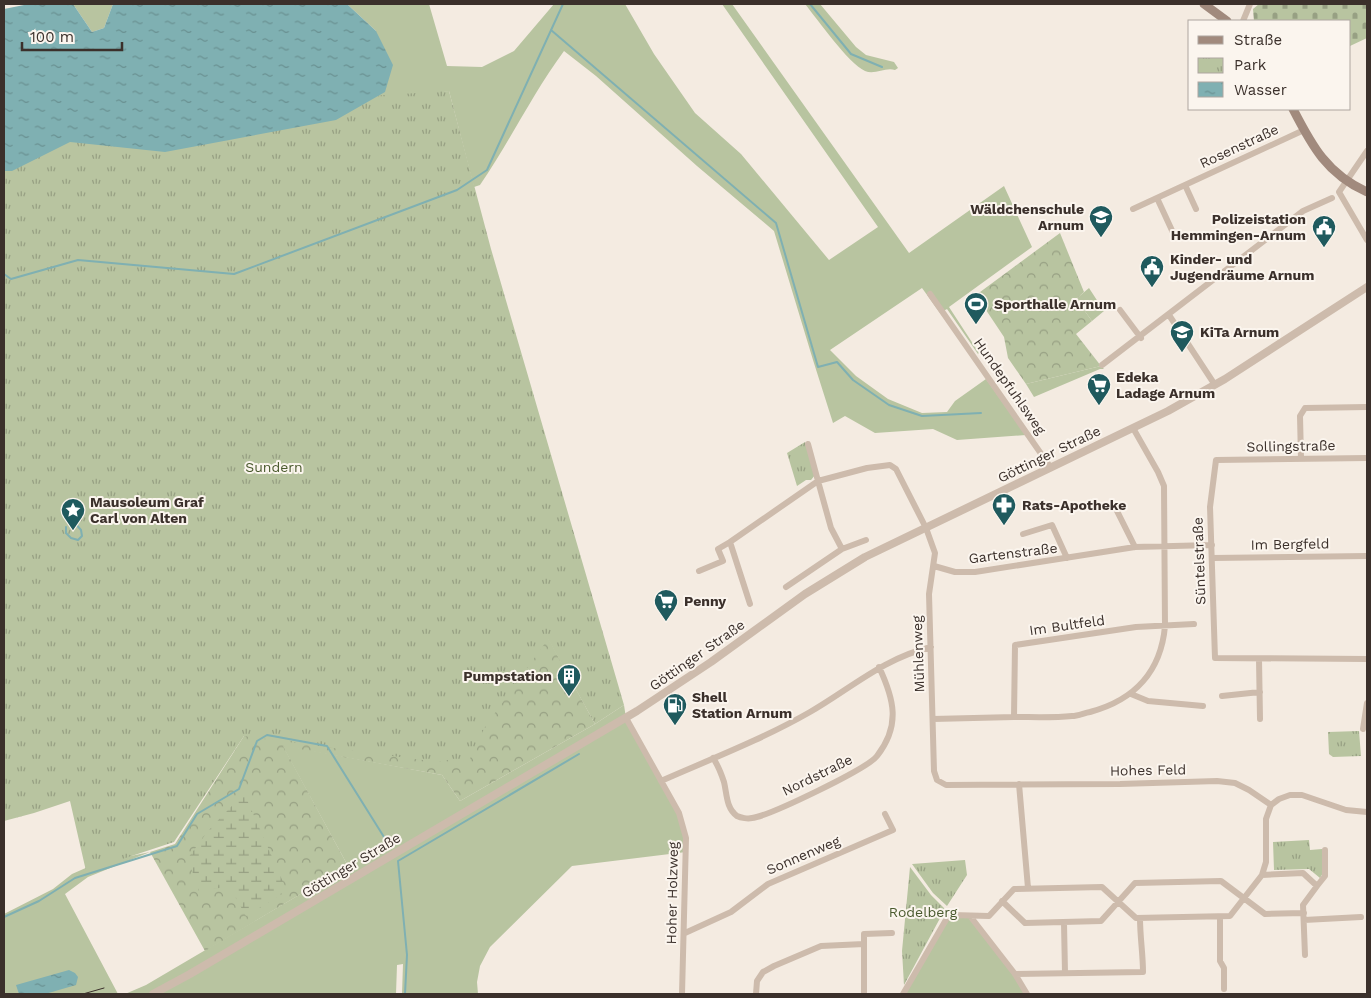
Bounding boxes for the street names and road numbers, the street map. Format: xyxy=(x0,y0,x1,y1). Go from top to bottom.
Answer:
street label: Rosenstraße xyxy=(1197,121,1281,171)
street label: Hundepfuhlsweg xyxy=(971,335,1050,438)
street label: Göttinger Straße xyxy=(995,422,1103,486)
street label: Sollingstraße xyxy=(1246,437,1336,455)
street label: Süntelstraße xyxy=(1189,517,1209,605)
street label: Im Bergfeld xyxy=(1251,535,1329,553)
street label: Gartenstraße xyxy=(968,540,1058,566)
street label: Im Bultfeld xyxy=(1028,612,1106,638)
street label: Mühlenweg xyxy=(909,615,927,693)
street label: Göttinger Straße xyxy=(646,616,748,694)
street label: Nordstraße xyxy=(779,751,855,799)
street label: Hohes Feld xyxy=(1110,761,1186,779)
street label: Göttinger Straße xyxy=(299,829,403,901)
street label: Sonnenweg xyxy=(764,832,843,878)
street label: Hoher Holzweg xyxy=(663,841,681,945)

